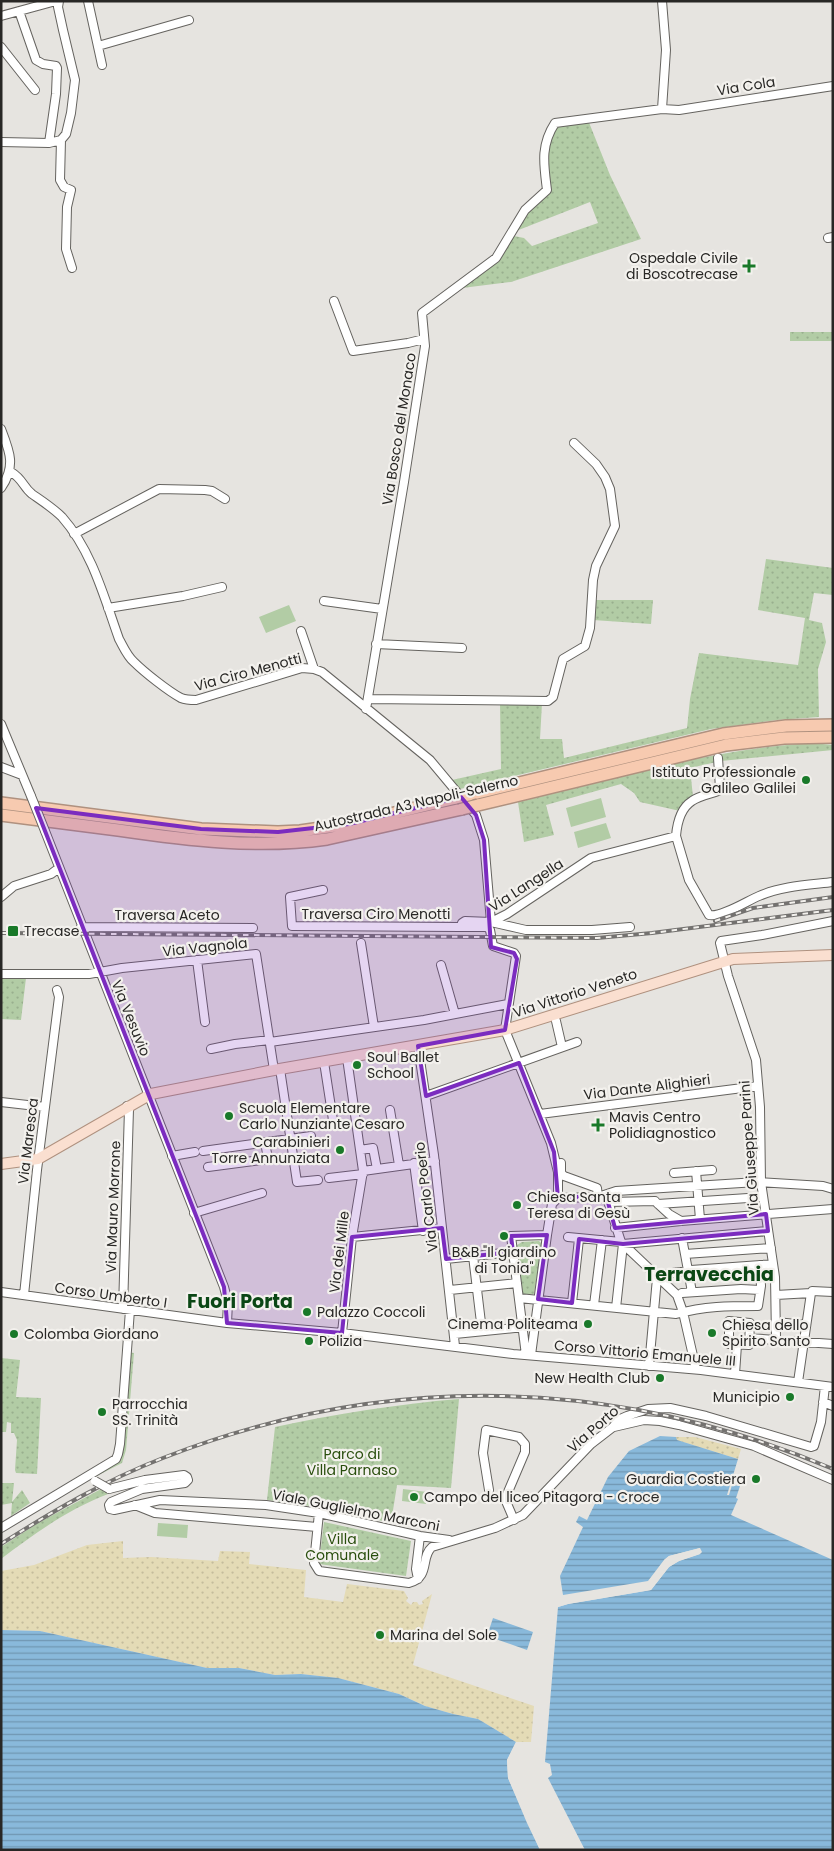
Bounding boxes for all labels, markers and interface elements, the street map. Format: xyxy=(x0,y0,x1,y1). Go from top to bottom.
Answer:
street label: Via Cola xyxy=(715,72,777,100)
place label: Ospedale Civile di Boscotrecase xyxy=(626,248,738,284)
marker: Ospedale Civile di Boscotrecase xyxy=(742,259,756,273)
street label: Via Bosco del Monaco xyxy=(377,351,421,507)
street label: Via Ciro Menotti xyxy=(192,648,304,696)
place label: Istituto Professionale Galileo Galilei xyxy=(652,762,796,798)
street label: Autostrada A3 Napoli-Salerno xyxy=(312,770,520,836)
marker: Istituto Professionale Galileo Galilei xyxy=(800,774,812,786)
street label: Via Langella xyxy=(485,853,567,917)
street label: Traversa Ciro Menotti xyxy=(302,904,451,924)
street label: Traversa Aceto xyxy=(114,905,220,925)
place label: Trecase xyxy=(24,921,80,941)
marker: Trecase xyxy=(6,924,20,938)
street label: Via Vagnola xyxy=(162,933,248,961)
street label: Via Vittorio Veneto xyxy=(510,963,640,1023)
street label: Via Vesuvio xyxy=(107,977,155,1059)
place label: Soul Ballet School xyxy=(367,1047,439,1083)
marker: Soul Ballet School xyxy=(351,1059,363,1071)
street label: Via Dante Alighieri xyxy=(583,1069,711,1105)
street label: Via Giuseppe Parini xyxy=(734,1080,764,1216)
street label: Via Maresca xyxy=(13,1097,43,1185)
place label: Scuola Elementare Carlo Nunziante Cesaro xyxy=(239,1098,405,1134)
place label: Mavis Centro Polidiagnostico xyxy=(609,1107,716,1143)
marker: Scuola Elementare Carlo Nunziante Cesaro xyxy=(223,1110,235,1122)
marker: Mavis Centro Polidiagnostico xyxy=(591,1118,605,1132)
place label: Carabinieri Torre Annunziata xyxy=(211,1132,330,1168)
street label: Via Mauro Morrone xyxy=(101,1140,125,1274)
street label: Via Carlo Poerio xyxy=(409,1141,443,1253)
marker: Carabinieri Torre Annunziata xyxy=(334,1144,346,1156)
place label: Chiesa Santa Teresa di Gesù xyxy=(527,1187,630,1223)
marker: Chiesa Santa Teresa di Gesù xyxy=(511,1199,523,1211)
street label: Via dei Mille xyxy=(324,1210,354,1294)
marker: B&B "Il giardino di Tonia" xyxy=(498,1230,510,1242)
place label: B&B "Il giardino di Tonia" xyxy=(452,1242,556,1278)
district label: Terravecchia xyxy=(644,1261,774,1288)
street label: Corso Umberto I xyxy=(53,1277,169,1313)
district label: Fuori Porta xyxy=(187,1288,293,1315)
place label: Palazzo Coccoli xyxy=(317,1302,426,1322)
marker: Palazzo Coccoli xyxy=(301,1306,313,1318)
place label: Cinema Politeama xyxy=(447,1314,578,1334)
place label: Chiesa dello Spirito Santo xyxy=(722,1315,810,1351)
marker: Cinema Politeama xyxy=(582,1318,594,1330)
place label: Colomba Giordano xyxy=(24,1324,159,1344)
marker: Chiesa dello Spirito Santo xyxy=(706,1327,718,1339)
marker: Colomba Giordano xyxy=(8,1328,20,1340)
place label: Polizia xyxy=(319,1331,362,1351)
marker: Polizia xyxy=(303,1335,315,1347)
street label: Corso Vittorio Emanuele III xyxy=(553,1335,737,1371)
place label: New Health Club xyxy=(535,1368,650,1388)
marker: New Health Club xyxy=(654,1372,666,1384)
place label: Municipio xyxy=(713,1387,780,1407)
marker: Municipio xyxy=(784,1391,796,1403)
place label: Parrocchia SS. Trinità xyxy=(112,1394,188,1430)
street label: Via Porto xyxy=(563,1401,623,1457)
marker: Parrocchia SS. Trinità xyxy=(96,1406,108,1418)
park label: Parco di Villa Parnaso xyxy=(307,1444,397,1480)
place label: Guardia Costiera xyxy=(626,1469,746,1489)
marker: Guardia Costiera xyxy=(750,1473,762,1485)
street label: Viale Guglielmo Marconi xyxy=(271,1484,441,1536)
place label: Campo del liceo Pitagora - Croce xyxy=(424,1487,660,1507)
marker: Campo del liceo Pitagora - Croce xyxy=(408,1491,420,1503)
park label: Villa Comunale xyxy=(305,1529,379,1565)
place label: Marina del Sole xyxy=(390,1625,497,1645)
marker: Marina del Sole xyxy=(374,1629,386,1641)

